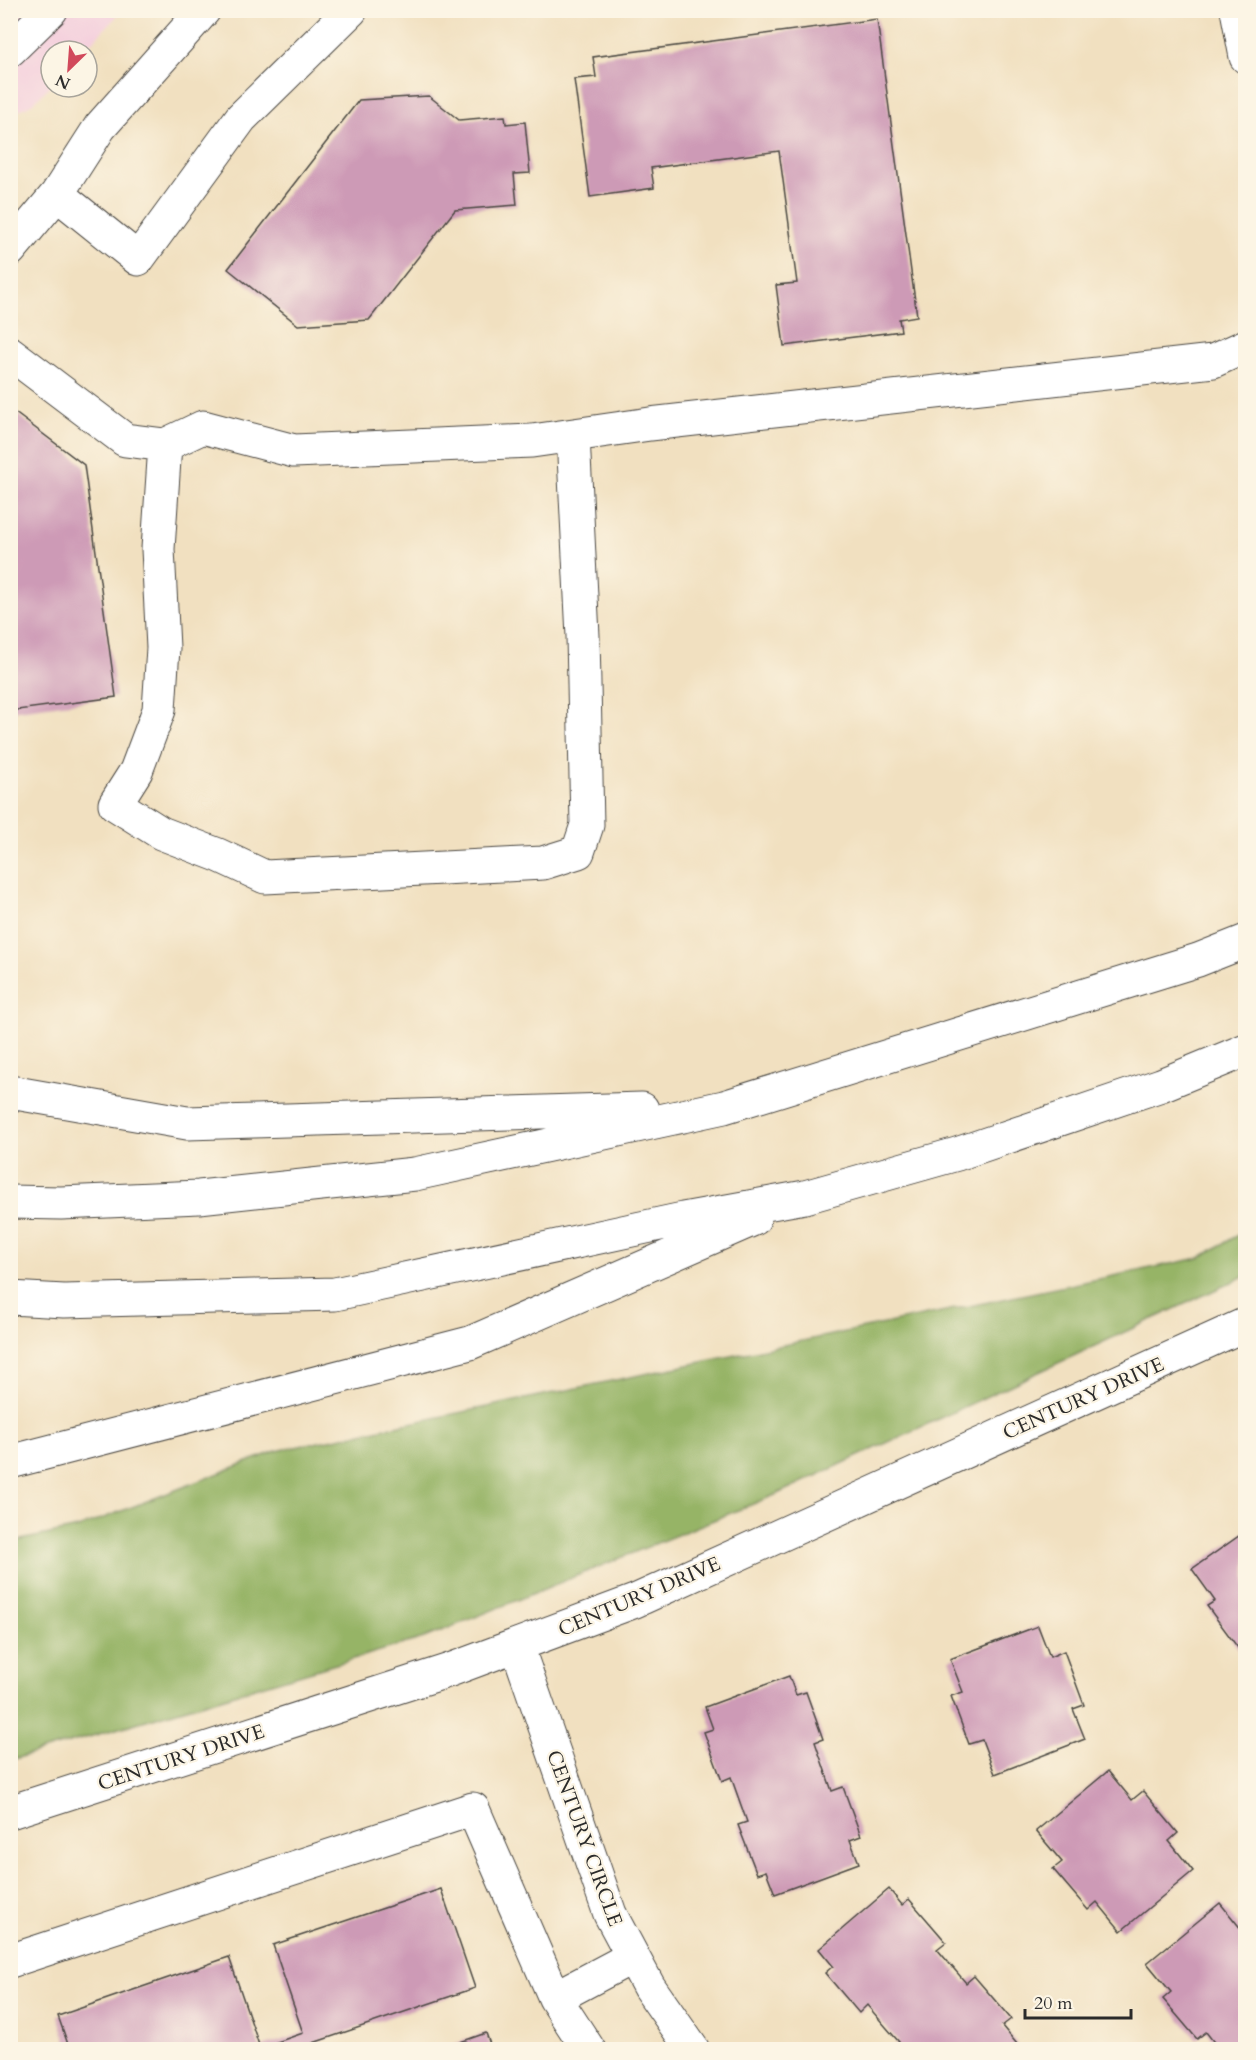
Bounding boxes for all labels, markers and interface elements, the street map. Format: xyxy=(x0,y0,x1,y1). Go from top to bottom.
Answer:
north arrow xyxy=(39,39,99,99)
text: N xyxy=(52,69,74,95)
street label: CENTURY DRIVE xyxy=(998,1351,1168,1446)
street label: CENTURY DRIVE xyxy=(554,1550,724,1643)
street label: CENTURY DRIVE xyxy=(94,1718,268,1797)
street label: CENTURY CIRCLE xyxy=(540,1746,629,1930)
scale bar xyxy=(1025,1982,1132,2020)
text: 20 m xyxy=(1034,1991,1073,2016)

